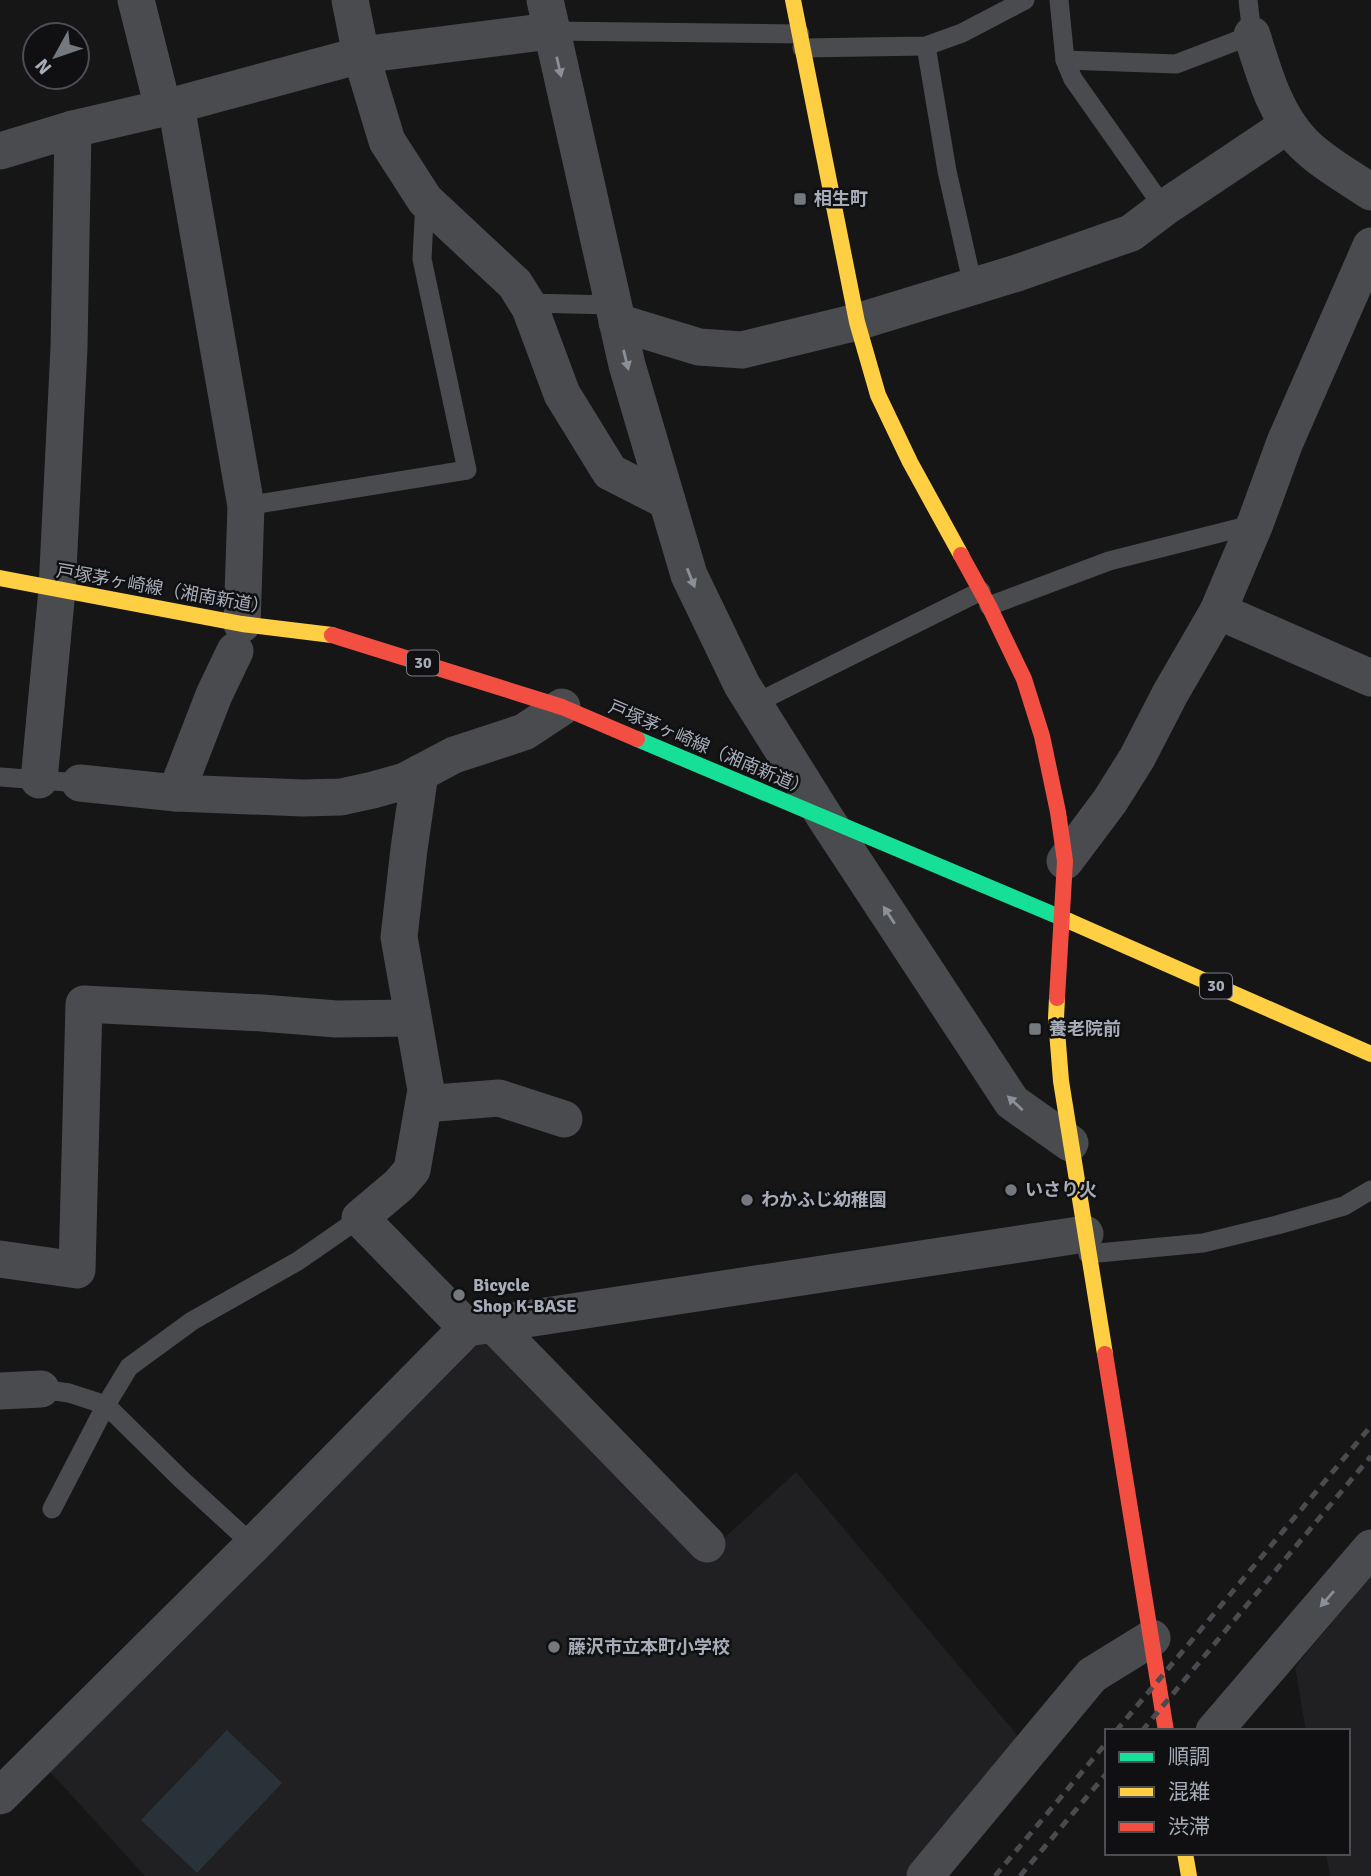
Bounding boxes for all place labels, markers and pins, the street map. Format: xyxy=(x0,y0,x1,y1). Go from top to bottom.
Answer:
place label: 相生町 xyxy=(814,188,868,210)
marker: 相生町 xyxy=(792,191,808,207)
place label: 養老院前 xyxy=(1049,1018,1121,1040)
marker: 養老院前 xyxy=(1027,1021,1043,1037)
place label: いさり火 xyxy=(1025,1179,1097,1201)
marker: いさり火 xyxy=(1003,1182,1019,1198)
place label: わかふじ幼稚園 xyxy=(761,1189,887,1211)
marker: わかふじ幼稚園 xyxy=(739,1192,755,1208)
place label: Bicycle Shop K-BASE xyxy=(473,1274,576,1317)
marker: Bicycle Shop K-BASE xyxy=(451,1287,467,1303)
place label: 藤沢市立本町小学校 xyxy=(568,1636,730,1658)
marker: 藤沢市立本町小学校 xyxy=(546,1639,562,1655)

